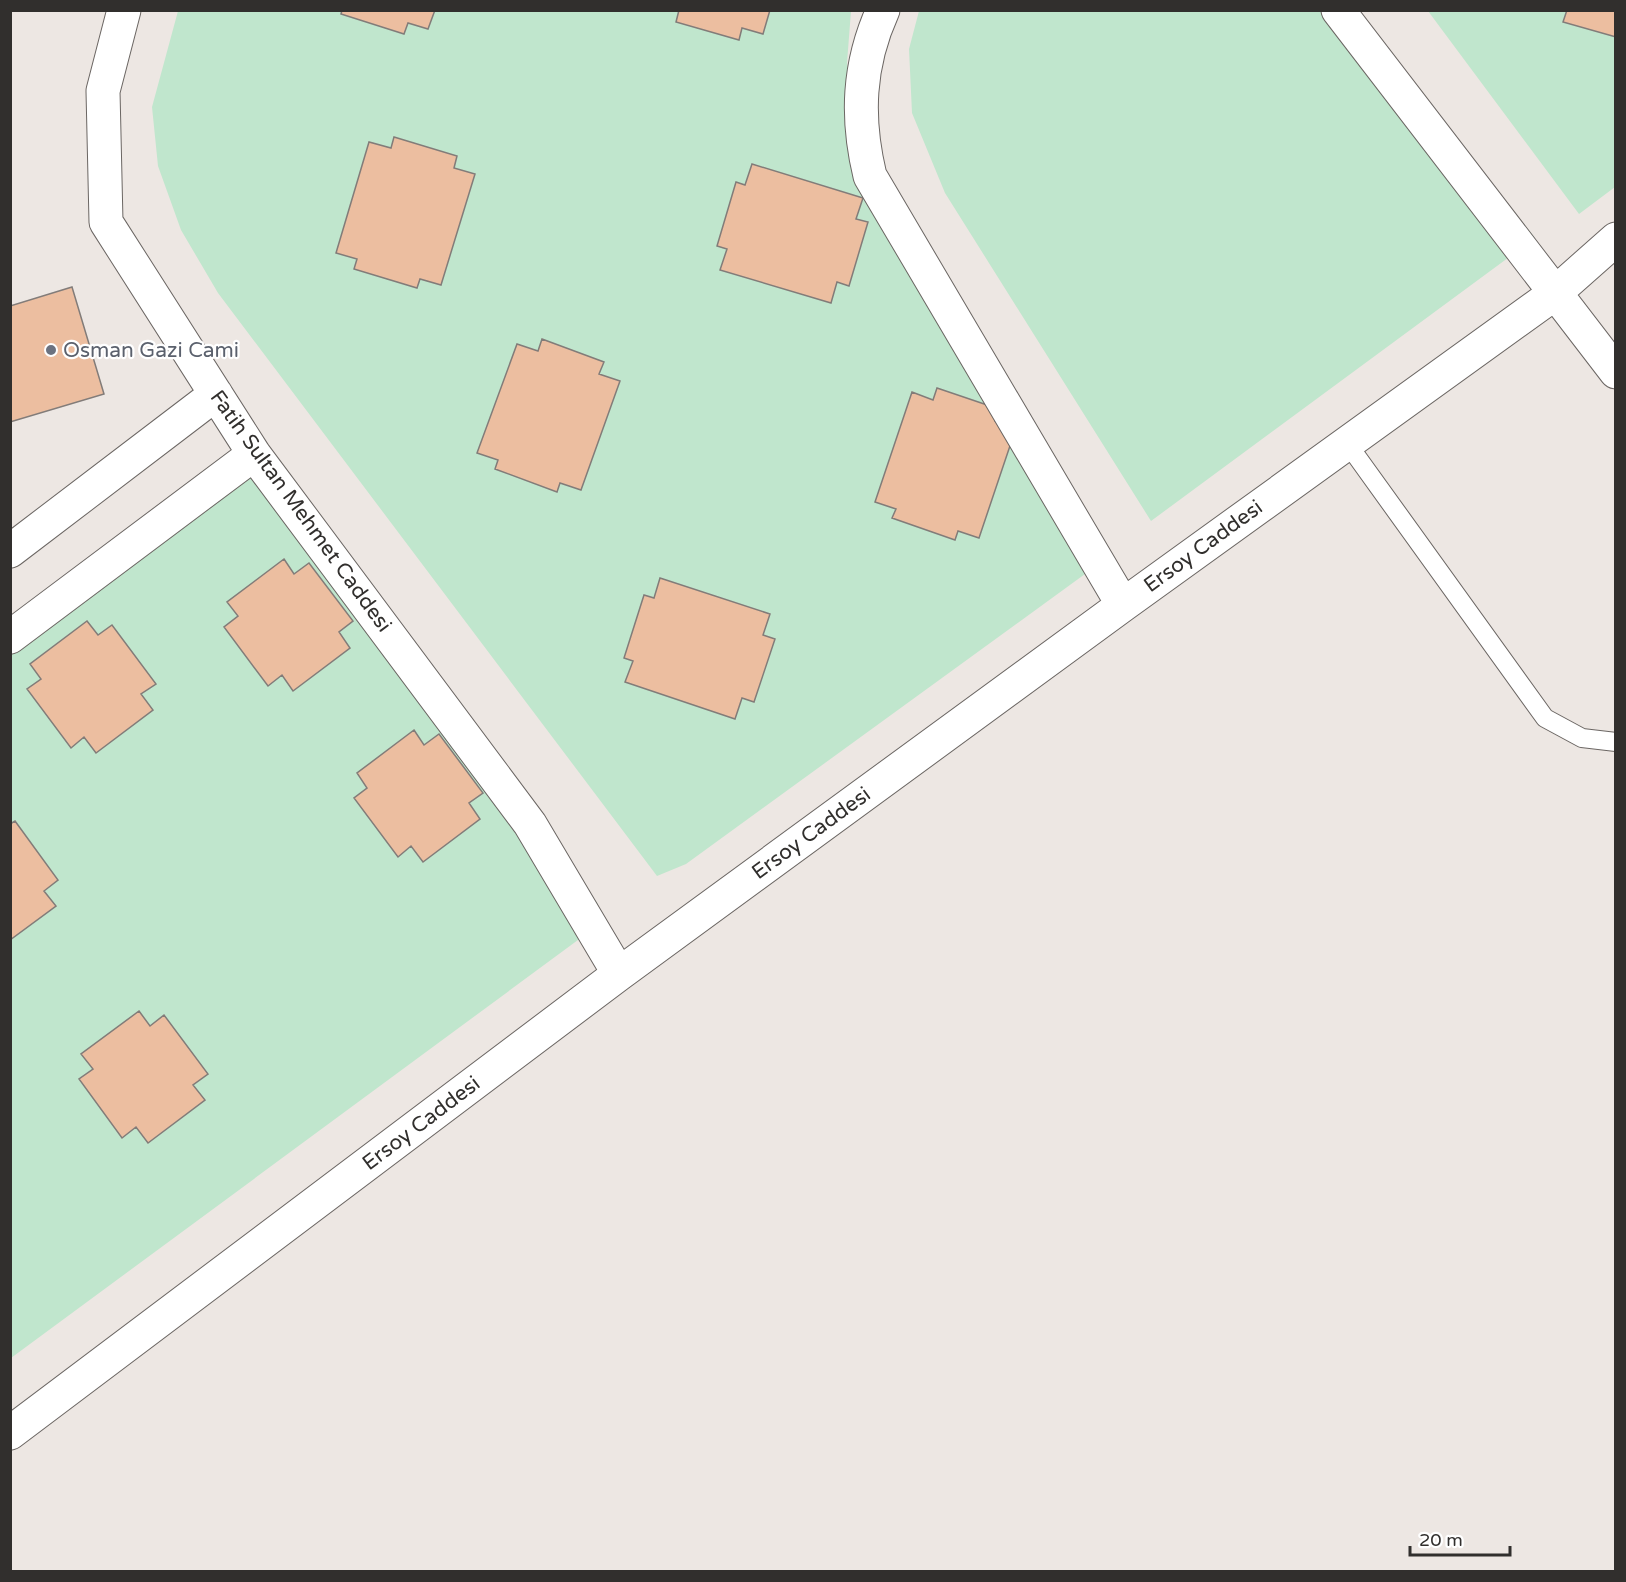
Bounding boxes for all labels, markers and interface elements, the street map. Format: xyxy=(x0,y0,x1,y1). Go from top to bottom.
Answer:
place label: Osman Gazi Cami xyxy=(63,338,239,363)
marker: Osman Gazi Cami xyxy=(44,343,58,357)
street label: Fatih Sultan Mehmet Caddesi xyxy=(205,386,397,637)
street label: Ersoy Caddesi xyxy=(1139,495,1268,598)
street label: Ersoy Caddesi xyxy=(747,782,876,885)
street label: Ersoy Caddesi xyxy=(358,1071,485,1176)
scale bar xyxy=(1410,1519,1510,1557)
text: 20 m xyxy=(1419,1529,1463,1551)

